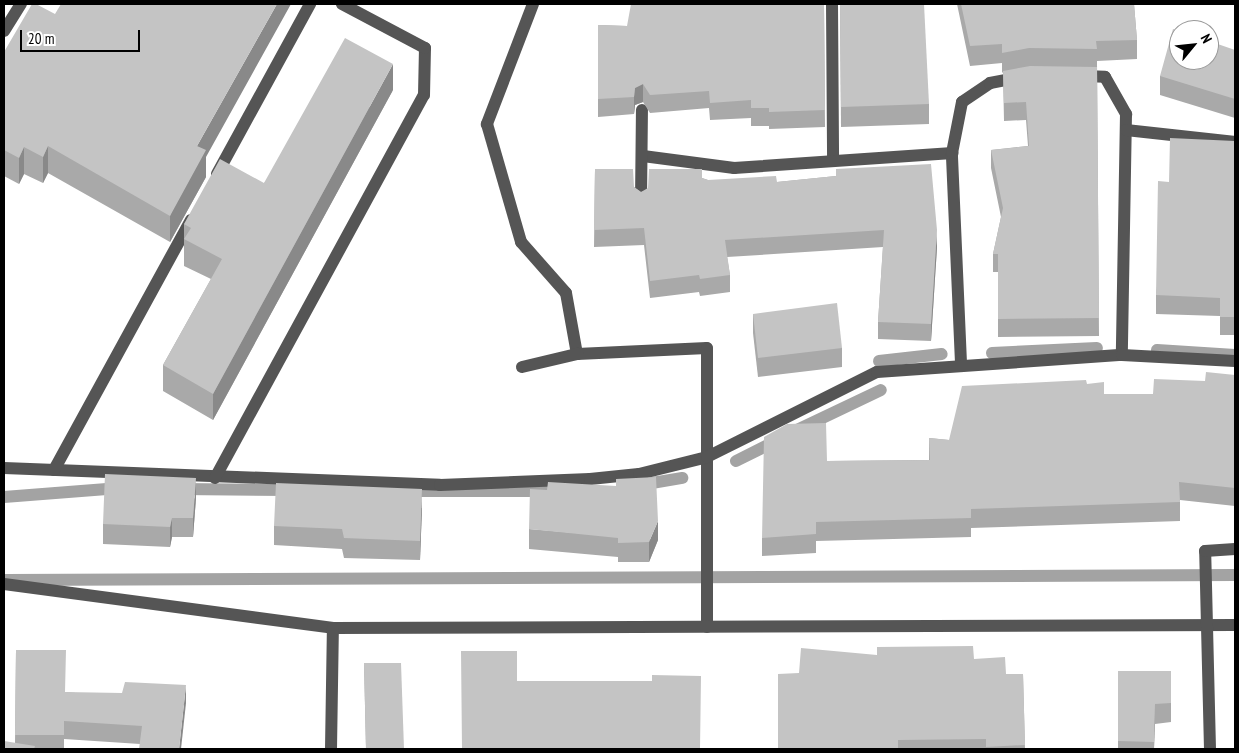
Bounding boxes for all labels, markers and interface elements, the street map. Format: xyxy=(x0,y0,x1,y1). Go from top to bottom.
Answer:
scale bar xyxy=(22,20,142,52)
north arrow xyxy=(1169,20,1219,70)
text: 20 m xyxy=(28,29,54,48)
text: N xyxy=(1197,31,1216,46)

